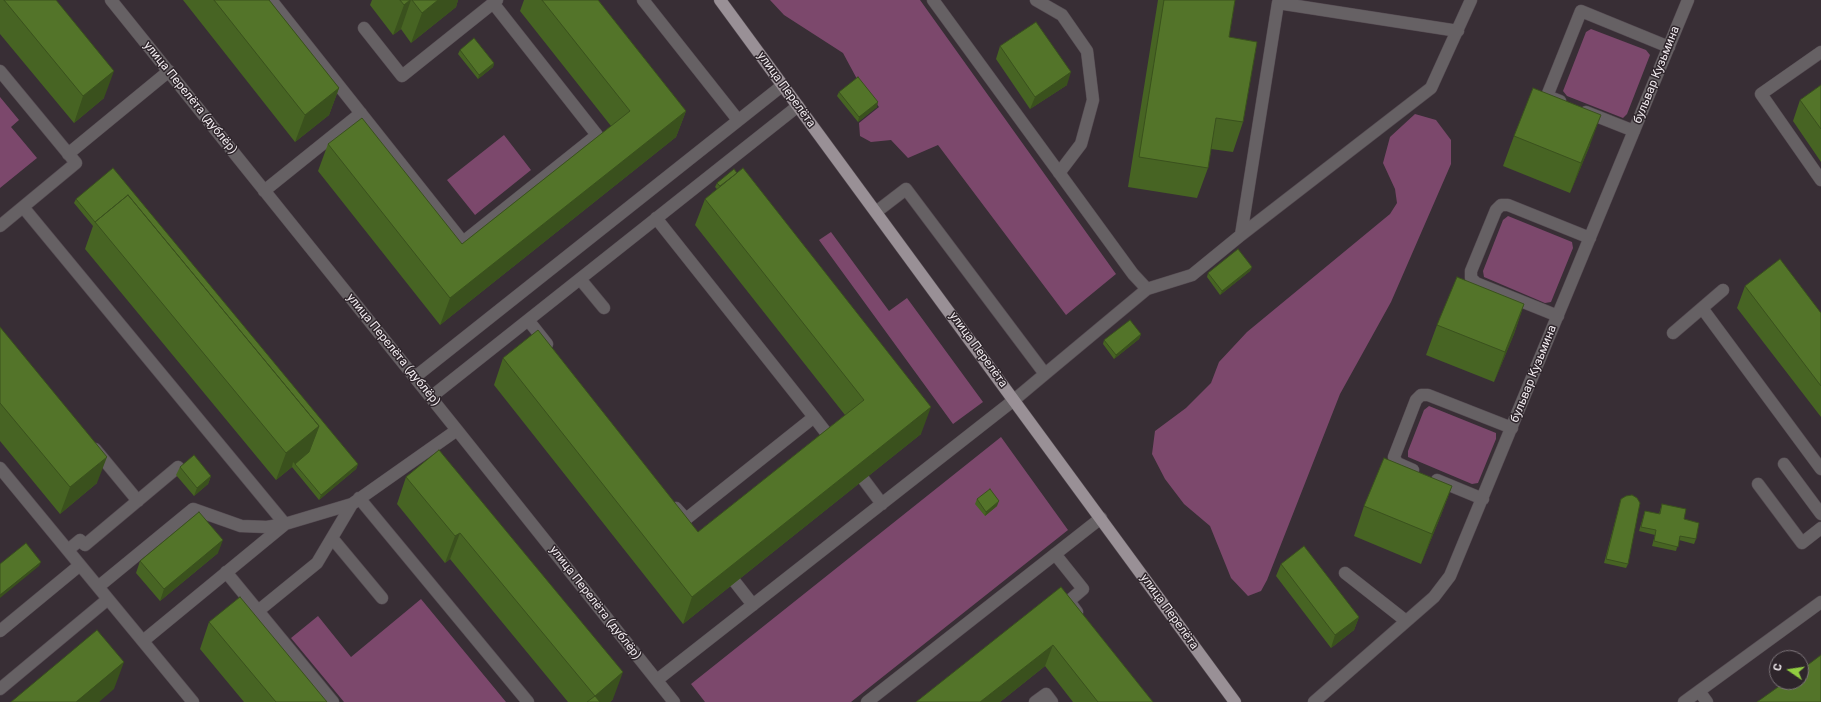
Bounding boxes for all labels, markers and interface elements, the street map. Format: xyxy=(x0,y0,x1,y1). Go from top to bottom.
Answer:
street label: бульвар Кузьмина xyxy=(1631,24,1683,126)
street label: улица Перелёта (дублёр) xyxy=(140,39,240,157)
street label: улица Перелёта xyxy=(754,50,818,130)
street label: улица Перелёта (дублёр) xyxy=(343,291,443,409)
street label: улица Перелёта xyxy=(946,310,1010,390)
street label: бульвар Кузьмина xyxy=(1508,323,1560,425)
street label: улица Перелёта (дублёр) xyxy=(546,543,644,663)
street label: улица Перелёта xyxy=(1137,572,1201,652)
north arrow xyxy=(1769,650,1809,690)
text: С xyxy=(1771,662,1785,672)

